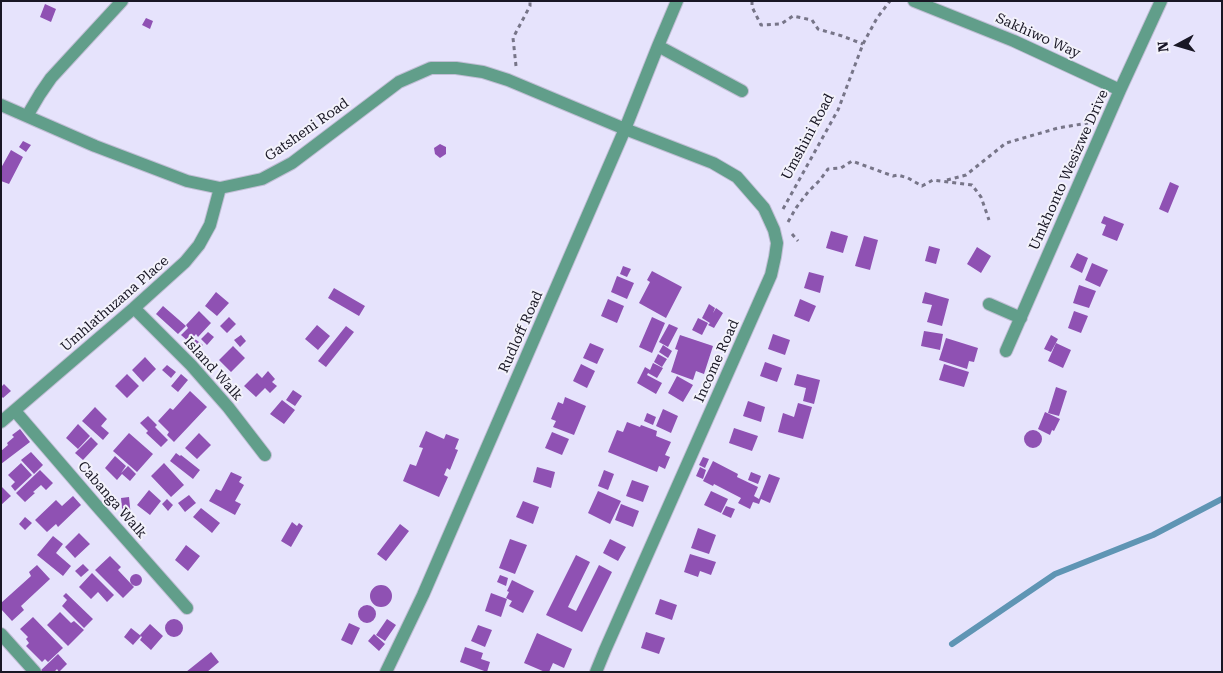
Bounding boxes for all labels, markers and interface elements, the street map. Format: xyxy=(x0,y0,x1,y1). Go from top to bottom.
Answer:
street label: Sakhiwo Way xyxy=(993,10,1083,62)
north arrow xyxy=(1153,20,1203,70)
text: N xyxy=(1155,40,1172,53)
street label: Umkhonto Wesizwe Drive xyxy=(1026,87,1112,253)
street label: Umshini Road xyxy=(778,91,838,183)
street label: Gatsheni Road xyxy=(262,95,352,165)
street label: Umhlathuzana Place xyxy=(58,253,172,355)
street label: Rudloff Road xyxy=(495,288,547,376)
street label: Income Road xyxy=(691,317,743,405)
street label: Island Walk xyxy=(180,334,246,404)
street label: Cabanga Walk xyxy=(74,458,150,542)

